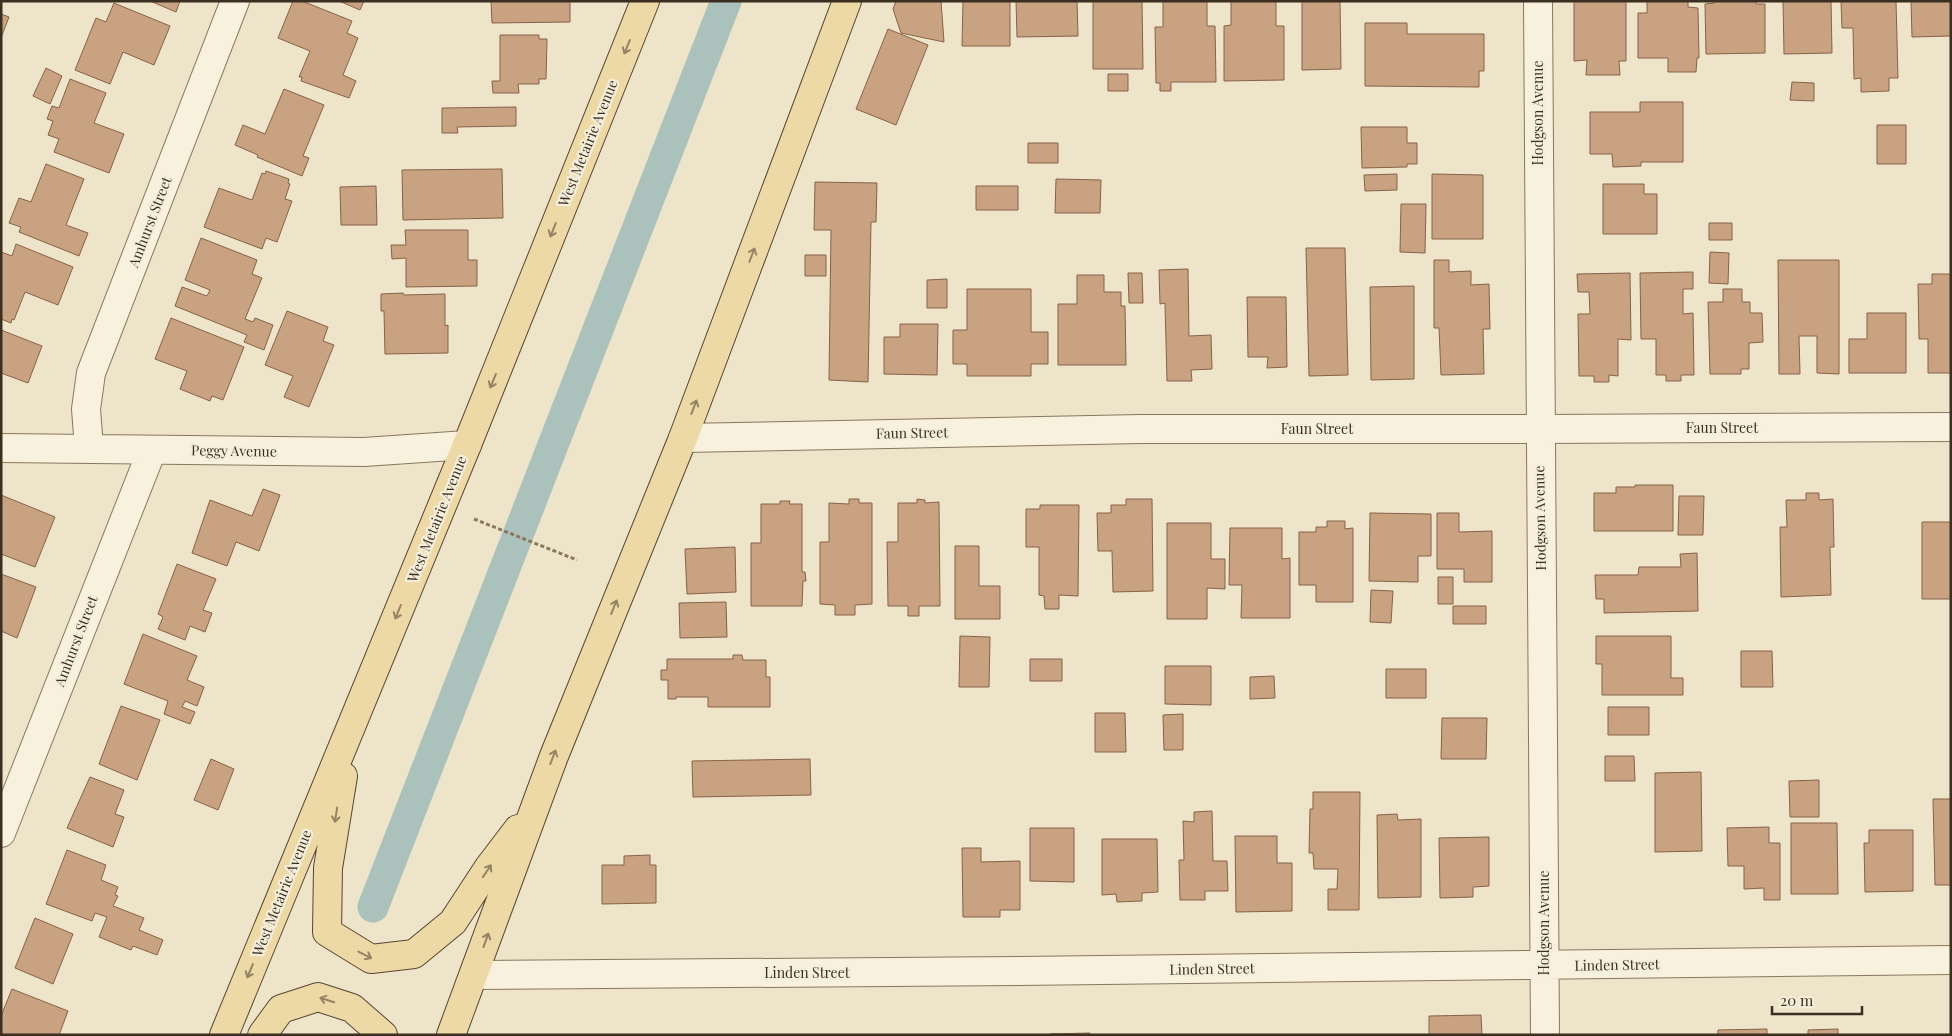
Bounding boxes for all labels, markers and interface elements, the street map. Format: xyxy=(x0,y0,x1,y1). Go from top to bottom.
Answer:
one-way arrow xyxy=(622,38,631,54)
street label: Hodgson Avenue xyxy=(1528,61,1547,165)
street label: West Metairie Avenue xyxy=(553,77,622,210)
street label: Amhurst Street xyxy=(123,173,176,271)
one-way arrow xyxy=(548,222,558,237)
one-way arrow xyxy=(748,248,757,263)
one-way arrow xyxy=(488,373,497,388)
one-way arrow xyxy=(690,400,699,415)
street label: Faun Street xyxy=(1686,418,1759,437)
street label: Faun Street xyxy=(1281,419,1354,438)
street label: Faun Street xyxy=(876,422,949,443)
street label: Peggy Avenue xyxy=(191,440,277,461)
street label: West Metairie Avenue xyxy=(402,453,471,586)
street label: Hodgson Avenue xyxy=(1529,465,1550,571)
street label: Amhurst Street xyxy=(49,592,102,690)
one-way arrow xyxy=(610,600,620,615)
one-way arrow xyxy=(393,604,403,619)
one-way arrow xyxy=(549,750,558,765)
one-way arrow xyxy=(331,806,341,822)
street label: West Metairie Avenue xyxy=(247,827,316,960)
one-way arrow xyxy=(482,864,492,878)
street label: Hodgson Avenue xyxy=(1534,871,1553,975)
one-way arrow xyxy=(482,933,491,948)
one-way arrow xyxy=(357,951,372,960)
street label: Linden Street xyxy=(1574,954,1661,975)
street label: Linden Street xyxy=(1169,958,1256,979)
one-way arrow xyxy=(245,963,255,978)
street label: Linden Street xyxy=(764,963,851,982)
scale bar xyxy=(1772,984,1862,1016)
text: 20 m xyxy=(1780,990,1814,1010)
one-way arrow xyxy=(320,995,336,1005)

